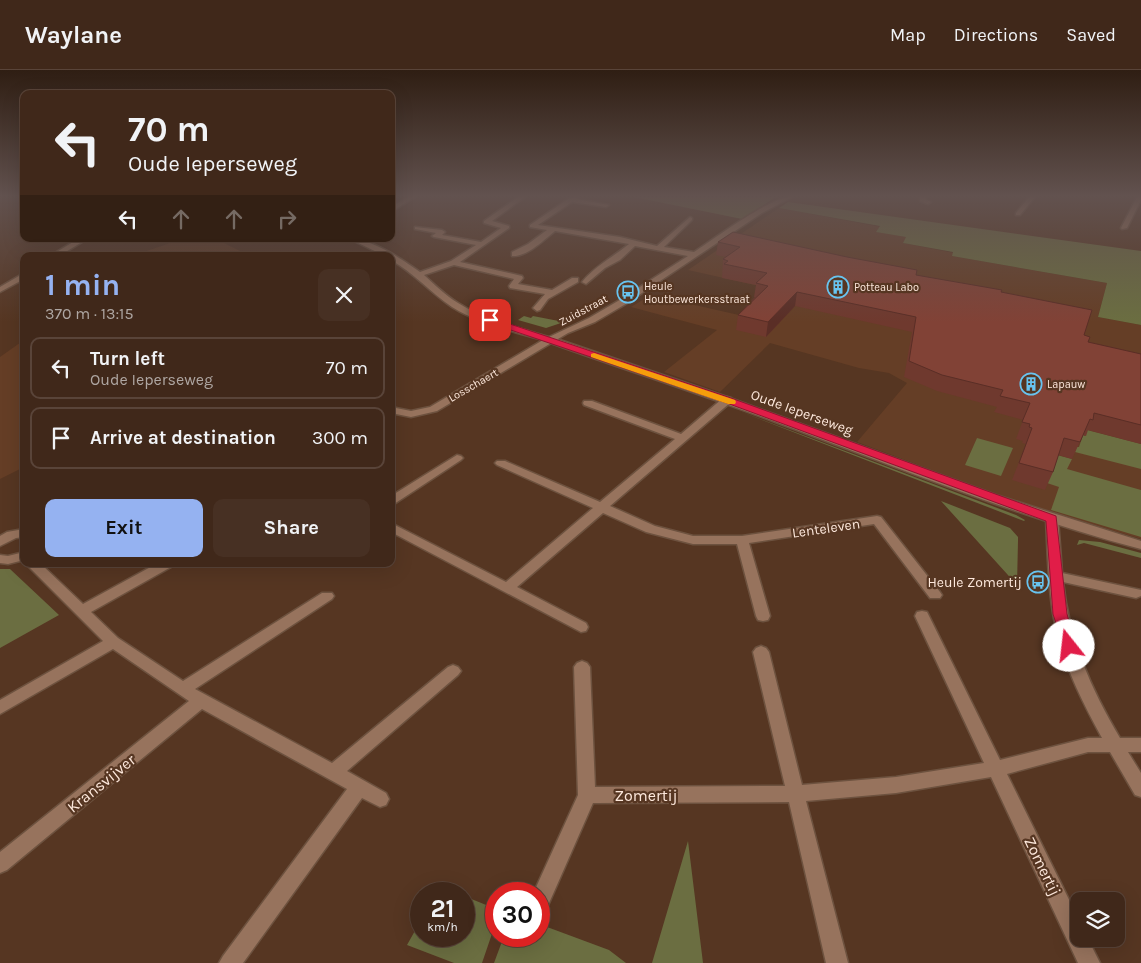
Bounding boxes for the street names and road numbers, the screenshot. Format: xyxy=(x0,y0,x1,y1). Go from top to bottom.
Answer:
street label: Zuidstraat xyxy=(557,292,610,329)
street label: Losschaert xyxy=(446,366,500,405)
street label: Oude Ieperseweg xyxy=(748,386,855,439)
street label: Lenteleven xyxy=(791,515,861,542)
street label: Kransvijver xyxy=(63,750,139,817)
street label: Zomertij xyxy=(615,786,677,805)
street label: Zomertij xyxy=(1020,834,1065,899)

